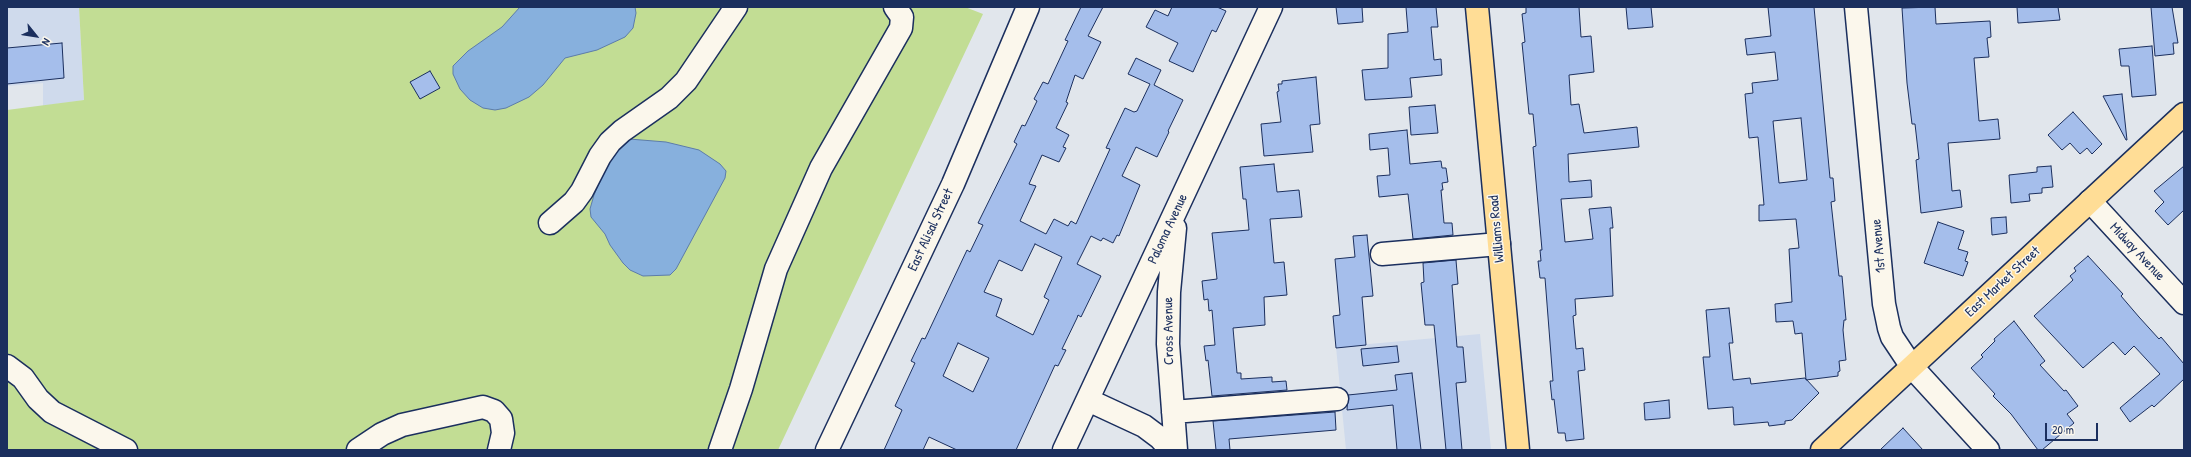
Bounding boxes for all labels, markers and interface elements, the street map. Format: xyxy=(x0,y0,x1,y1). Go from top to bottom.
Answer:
north arrow xyxy=(16,16,56,56)
text: N xyxy=(39,36,54,48)
street label: East Alisal Street xyxy=(905,186,957,274)
street label: Paloma Avenue xyxy=(1144,191,1192,267)
street label: Williams Road xyxy=(1486,195,1508,263)
street label: 1st Avenue xyxy=(1868,218,1890,274)
street label: Midway Avenue xyxy=(2106,219,2168,285)
street label: East Market Street xyxy=(1962,243,2044,321)
street label: Cross Avenue xyxy=(1160,297,1178,365)
scale bar xyxy=(2047,415,2100,441)
text: 20 m xyxy=(2052,421,2074,438)

